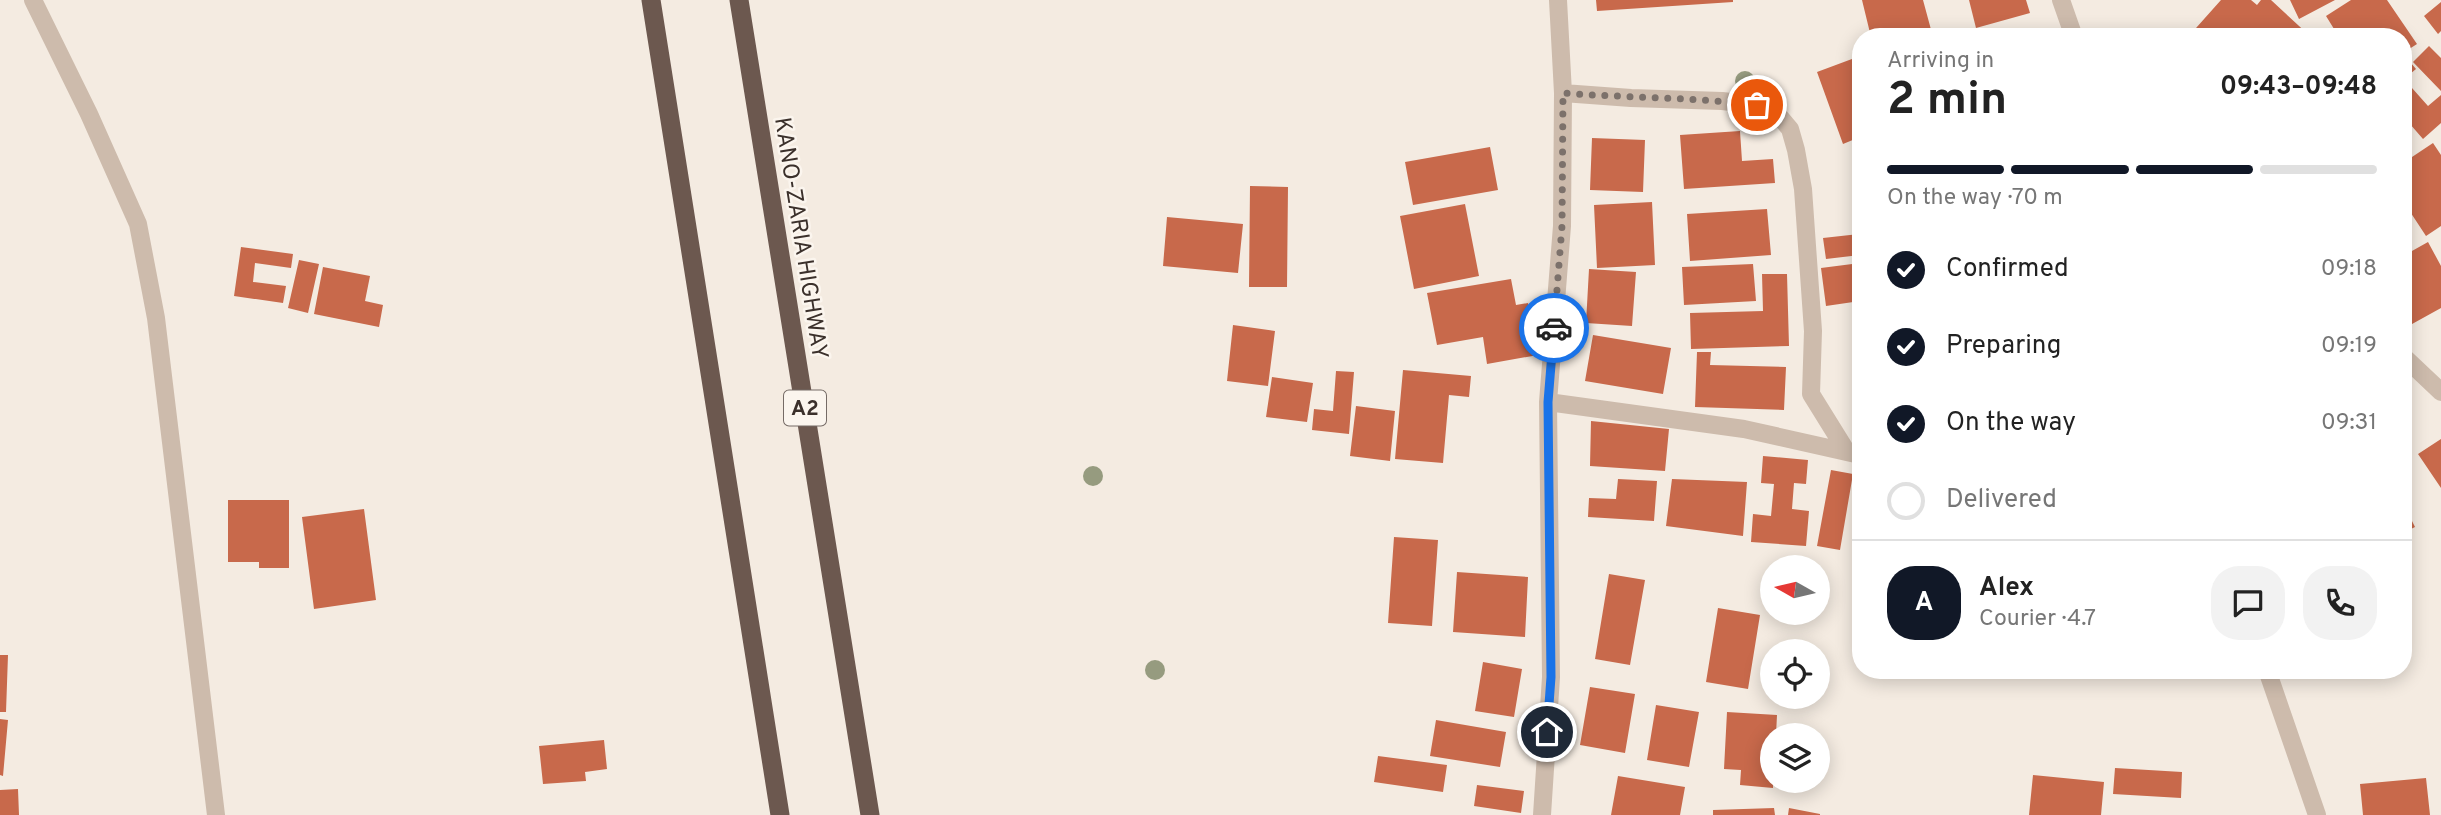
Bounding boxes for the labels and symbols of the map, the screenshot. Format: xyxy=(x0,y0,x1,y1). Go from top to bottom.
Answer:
pin xyxy=(1727,75,1787,135)
street label: KANO-ZARIA HIGHWAY xyxy=(766,115,833,361)
courier xyxy=(1519,293,1589,363)
road number: A2 xyxy=(784,390,826,426)
north arrow xyxy=(1760,555,1830,625)
pin xyxy=(1517,702,1577,762)

